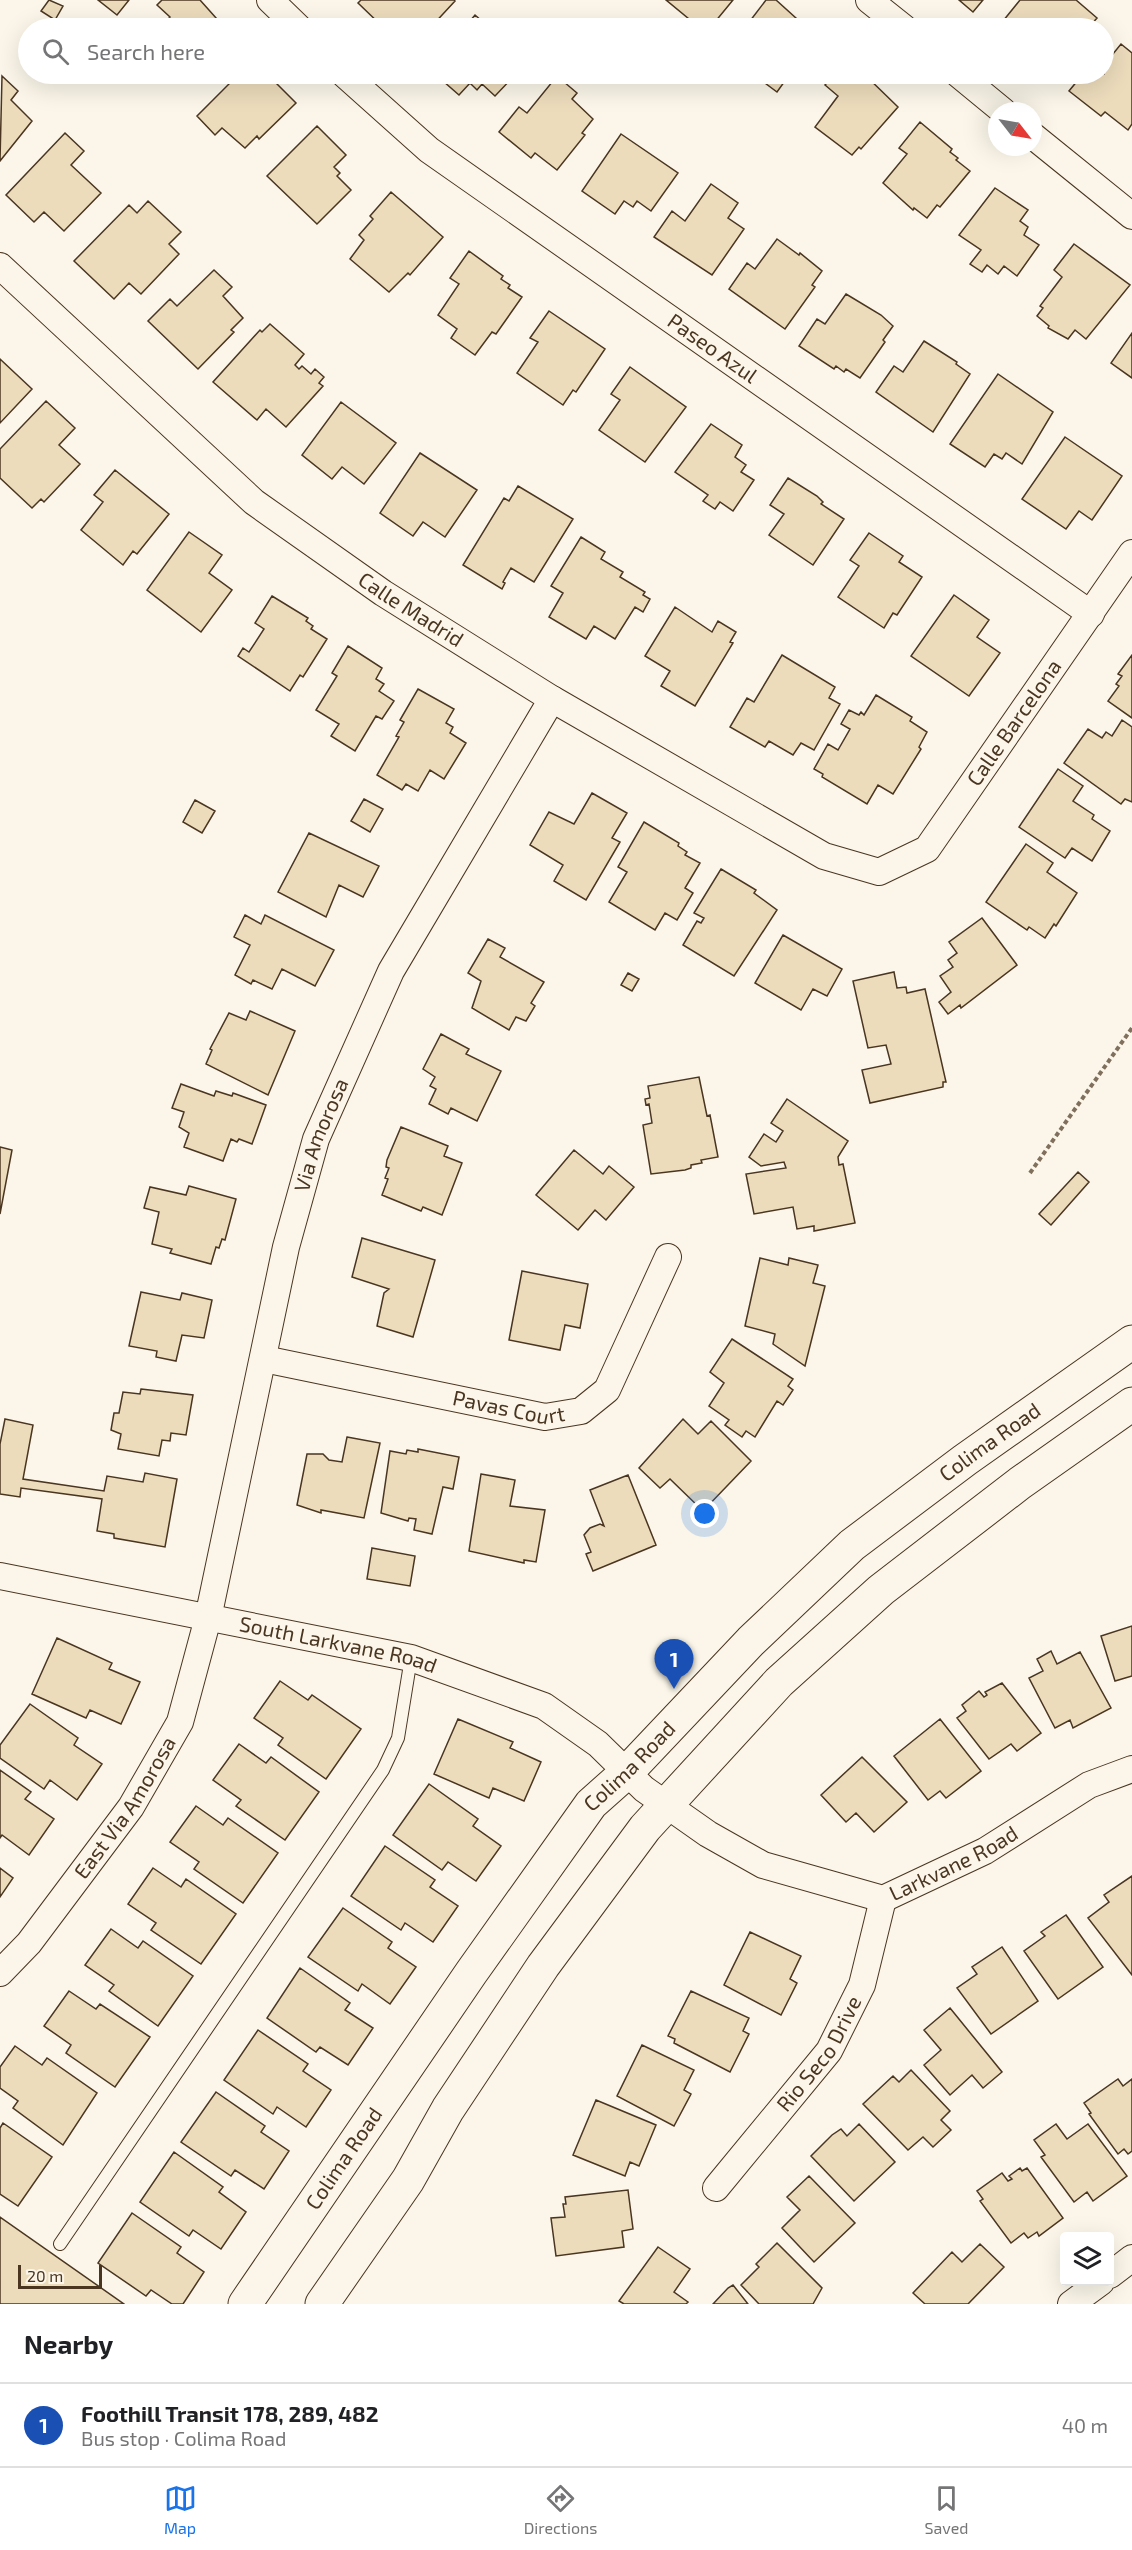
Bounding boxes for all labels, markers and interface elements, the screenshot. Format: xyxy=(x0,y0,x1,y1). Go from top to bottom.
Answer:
search box xyxy=(18,18,1114,84)
icon: search xyxy=(39,35,72,68)
text: Search here xyxy=(87,38,205,64)
north arrow xyxy=(988,102,1042,156)
street label: Paseo Azul xyxy=(663,307,764,388)
street label: Calle Madrid xyxy=(354,566,469,651)
street label: Calle Barcelona xyxy=(961,654,1065,790)
street label: Via Amorosa xyxy=(288,1074,353,1194)
street label: Pavas Court xyxy=(451,1384,567,1429)
street label: Colima Road xyxy=(934,1397,1045,1486)
your location xyxy=(690,1499,719,1528)
street label: South Larkvane Road xyxy=(238,1610,441,1677)
pin: 1 xyxy=(654,1640,694,1689)
street label: Colima Road xyxy=(578,1715,680,1816)
street label: East Via Amorosa xyxy=(68,1731,180,1883)
street label: Larkvane Road xyxy=(885,1820,1022,1905)
street label: Rio Seco Drive xyxy=(771,1991,866,2116)
street label: Colima Road xyxy=(299,2102,387,2214)
map controls xyxy=(1060,2232,1114,2286)
button: layers xyxy=(1060,2232,1114,2286)
scale bar xyxy=(18,2262,102,2290)
text: 20 m xyxy=(27,2266,63,2285)
text: Nearby xyxy=(24,2328,113,2359)
text: Foothill Transit 178, 289, 482 xyxy=(81,2400,378,2426)
text: 1 xyxy=(39,2413,48,2437)
text: 40 m xyxy=(1062,2413,1108,2437)
text: Bus stop · Colima Road xyxy=(81,2426,286,2450)
tab: Map xyxy=(164,2482,197,2537)
tab: Directions xyxy=(524,2482,597,2537)
tab: Saved xyxy=(925,2482,968,2537)

